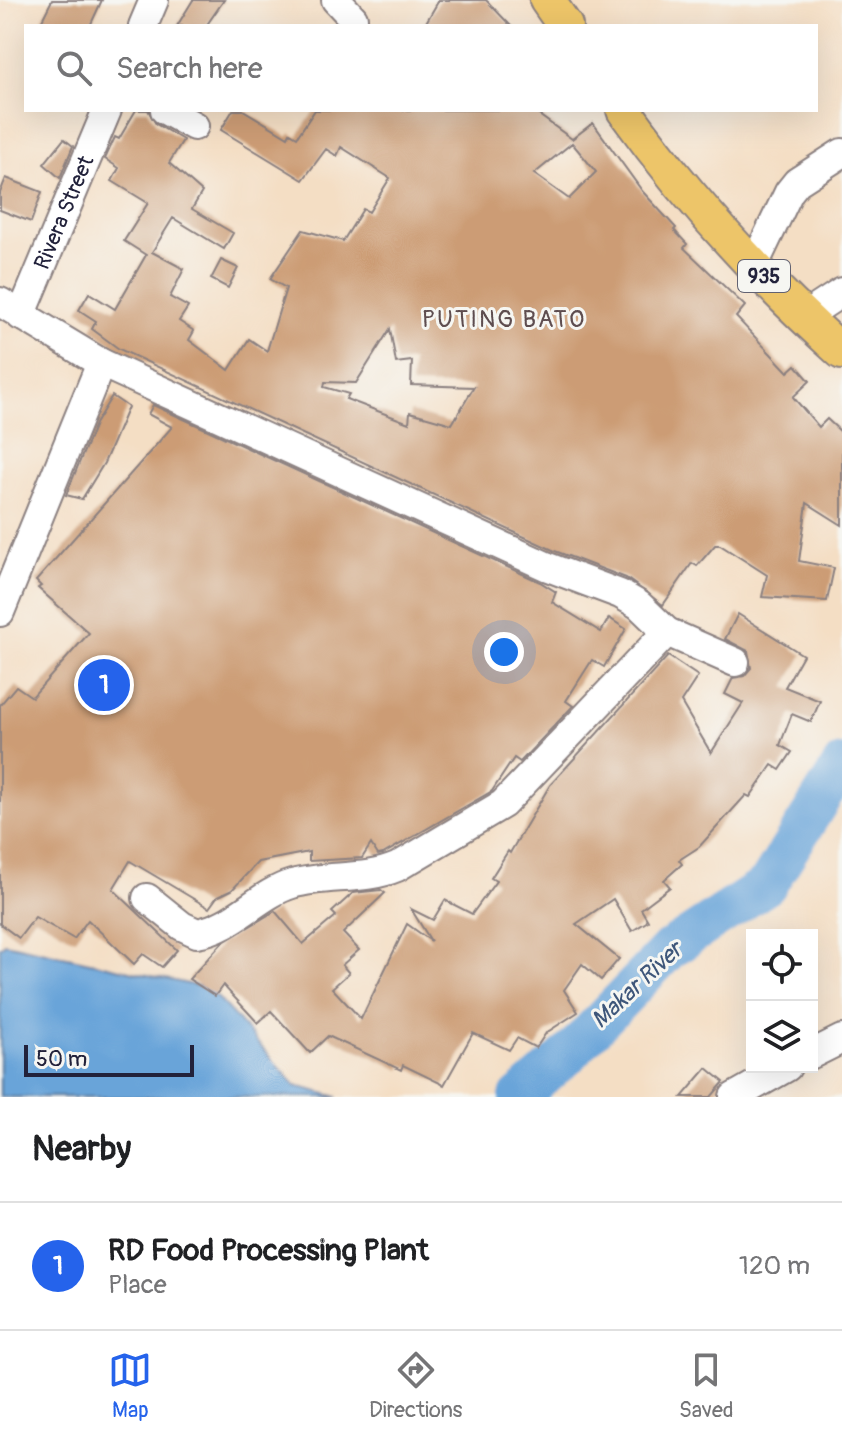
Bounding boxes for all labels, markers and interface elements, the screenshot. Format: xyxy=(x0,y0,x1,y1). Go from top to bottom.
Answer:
search box xyxy=(24,24,818,112)
icon: search xyxy=(52,46,96,90)
text: Search here xyxy=(116,50,263,87)
street label: Rivera Street xyxy=(28,151,100,274)
road number: 935 xyxy=(738,260,790,292)
district label: PUTING BATO xyxy=(422,305,586,334)
your location xyxy=(484,632,524,672)
pin: 1 xyxy=(78,655,130,715)
map controls xyxy=(746,929,818,1073)
button: locate xyxy=(746,929,818,1001)
water label: Makar River xyxy=(586,933,691,1034)
button: layers xyxy=(746,1001,818,1073)
scale bar xyxy=(24,1041,194,1077)
text: 50 m xyxy=(36,1045,87,1073)
text: Nearby xyxy=(32,1128,131,1171)
text: RD Food Processing Plant xyxy=(108,1232,429,1269)
text: 1 xyxy=(53,1250,63,1282)
text: 120 m xyxy=(739,1250,810,1282)
text: Place xyxy=(108,1269,167,1301)
tab: Map xyxy=(108,1348,152,1424)
tab: Directions xyxy=(369,1348,462,1424)
tab: Saved xyxy=(679,1348,734,1424)

